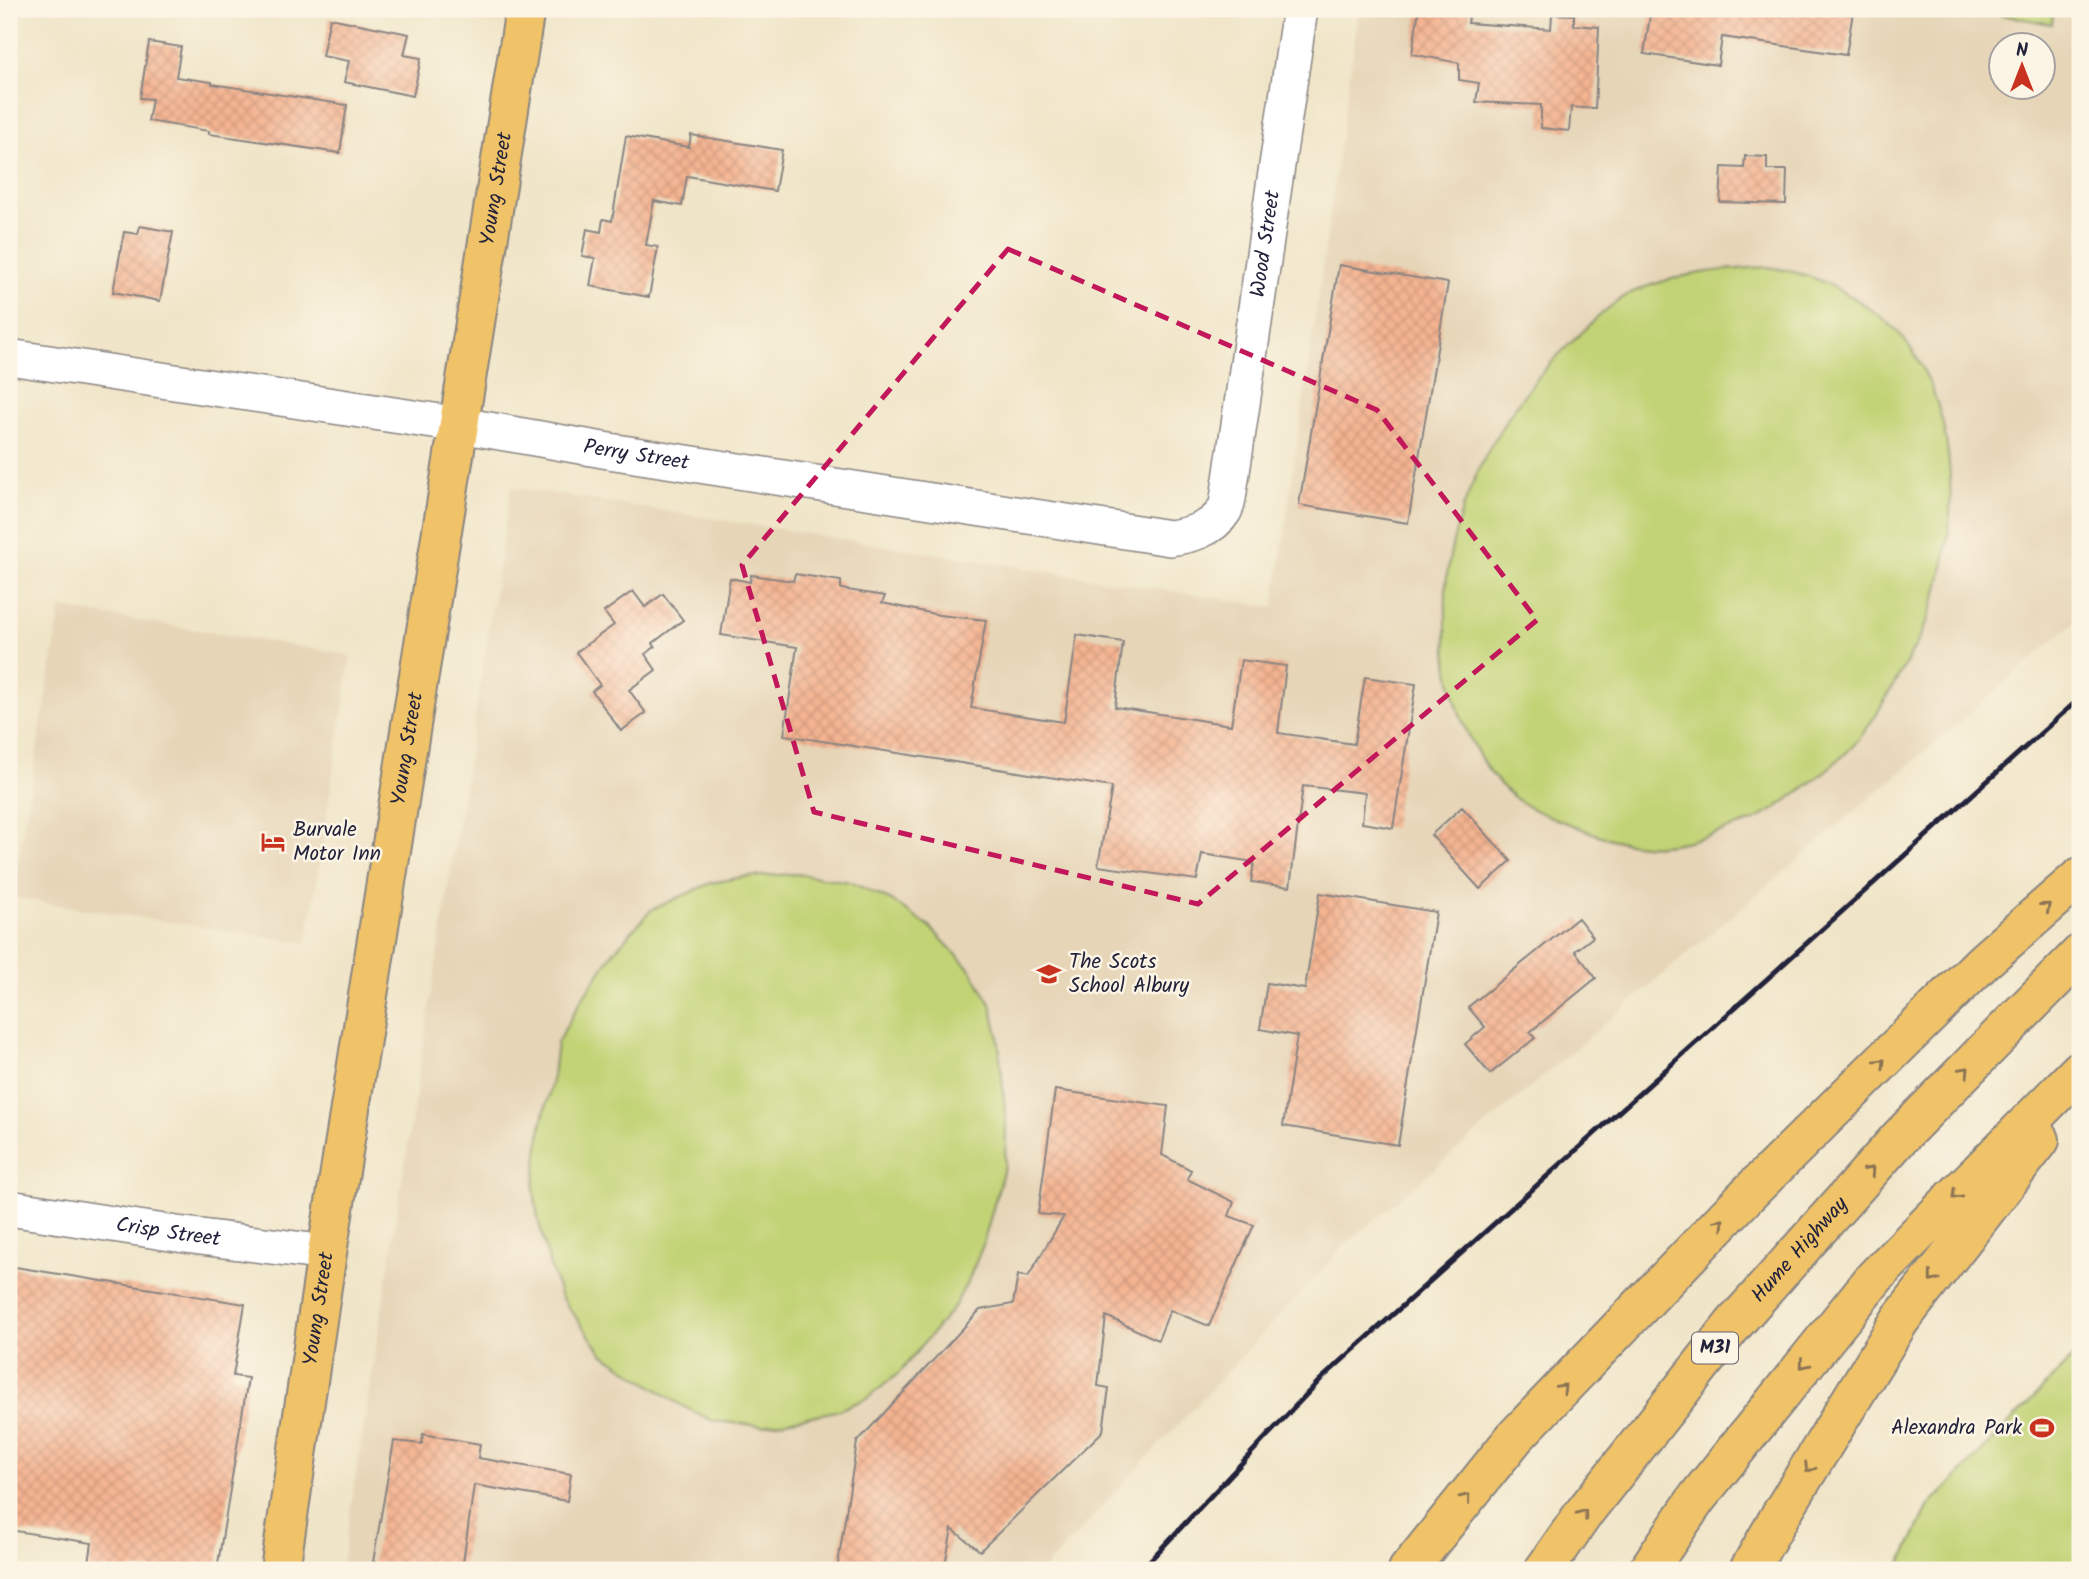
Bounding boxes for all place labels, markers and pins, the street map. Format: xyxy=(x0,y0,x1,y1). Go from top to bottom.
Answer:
place label: Burvale Motor Inn xyxy=(293,814,381,871)
hotel icon: Burvale Motor Inn xyxy=(259,828,287,856)
place label: The Scots School Albury xyxy=(1069,946,1189,1003)
school or university icon: The Scots School Albury xyxy=(1035,960,1063,988)
place label: Alexandra Park xyxy=(1891,1412,2022,1445)
sports icon: Alexandra Park xyxy=(2028,1414,2056,1442)

